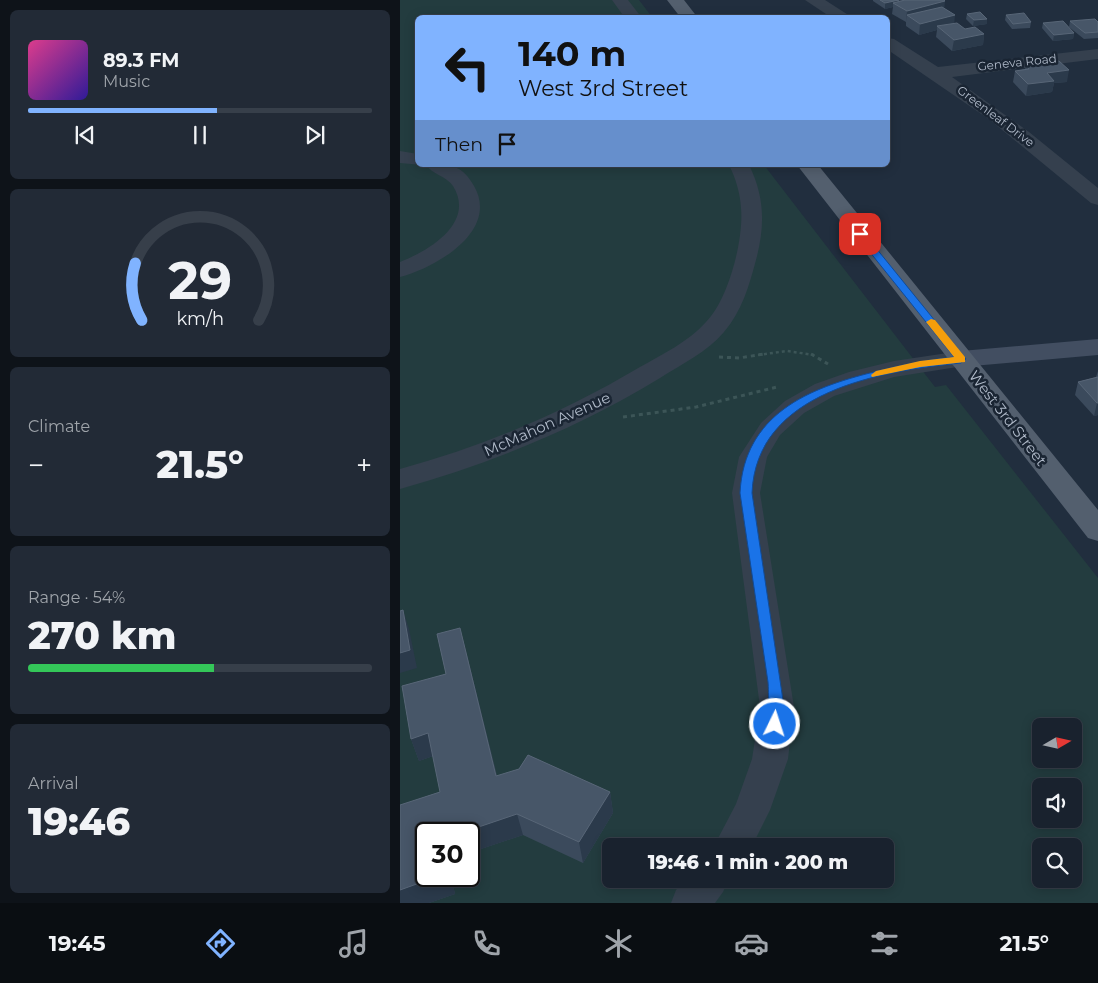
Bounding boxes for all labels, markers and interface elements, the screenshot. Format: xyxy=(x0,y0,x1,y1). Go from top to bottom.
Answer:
text: 140 m xyxy=(518,32,626,75)
icon: left xyxy=(435,35,500,100)
text: 89.3 FM xyxy=(103,49,179,72)
street label: Geneva Road xyxy=(977,50,1057,74)
text: Music xyxy=(103,72,150,91)
text: West 3rd Street xyxy=(518,75,688,102)
street label: Greenleaf Drive xyxy=(955,82,1037,150)
icon: previous xyxy=(71,121,99,149)
icon: pause xyxy=(186,121,214,149)
icon: next xyxy=(301,121,329,149)
icon: arrive xyxy=(493,130,521,158)
text: Then xyxy=(435,133,483,156)
pin xyxy=(839,213,881,255)
icon: arrive xyxy=(846,220,874,248)
text: 29 xyxy=(168,249,232,312)
text: km/h xyxy=(176,308,224,329)
street label: West 3rd Street xyxy=(965,366,1051,470)
street label: McMahon Avenue xyxy=(481,388,613,460)
text: Climate xyxy=(28,417,90,436)
text: 21.5° xyxy=(156,441,244,488)
text: − xyxy=(28,448,44,482)
text: + xyxy=(356,448,372,482)
text: Range · 54% xyxy=(28,588,125,607)
text: 270 km xyxy=(28,612,176,659)
position arrow xyxy=(748,697,800,749)
north arrow xyxy=(1032,718,1082,768)
map controls xyxy=(1032,718,1082,888)
text: Arrival xyxy=(28,774,78,793)
button: sound xyxy=(1032,778,1082,828)
text: 19:46 xyxy=(28,798,130,845)
speed limit sign: 30 xyxy=(415,822,480,887)
button: search xyxy=(1032,838,1082,888)
text: 19:46 · 1 min · 200 m xyxy=(648,851,848,874)
icon: directions xyxy=(203,926,238,961)
icon: music xyxy=(336,926,371,961)
icon: phone xyxy=(469,926,504,961)
icon: climate xyxy=(601,926,636,961)
icon: car xyxy=(734,926,769,961)
icon: filters xyxy=(867,926,902,961)
text: 19:45 xyxy=(49,930,106,957)
text: 21.5° xyxy=(1000,930,1049,957)

